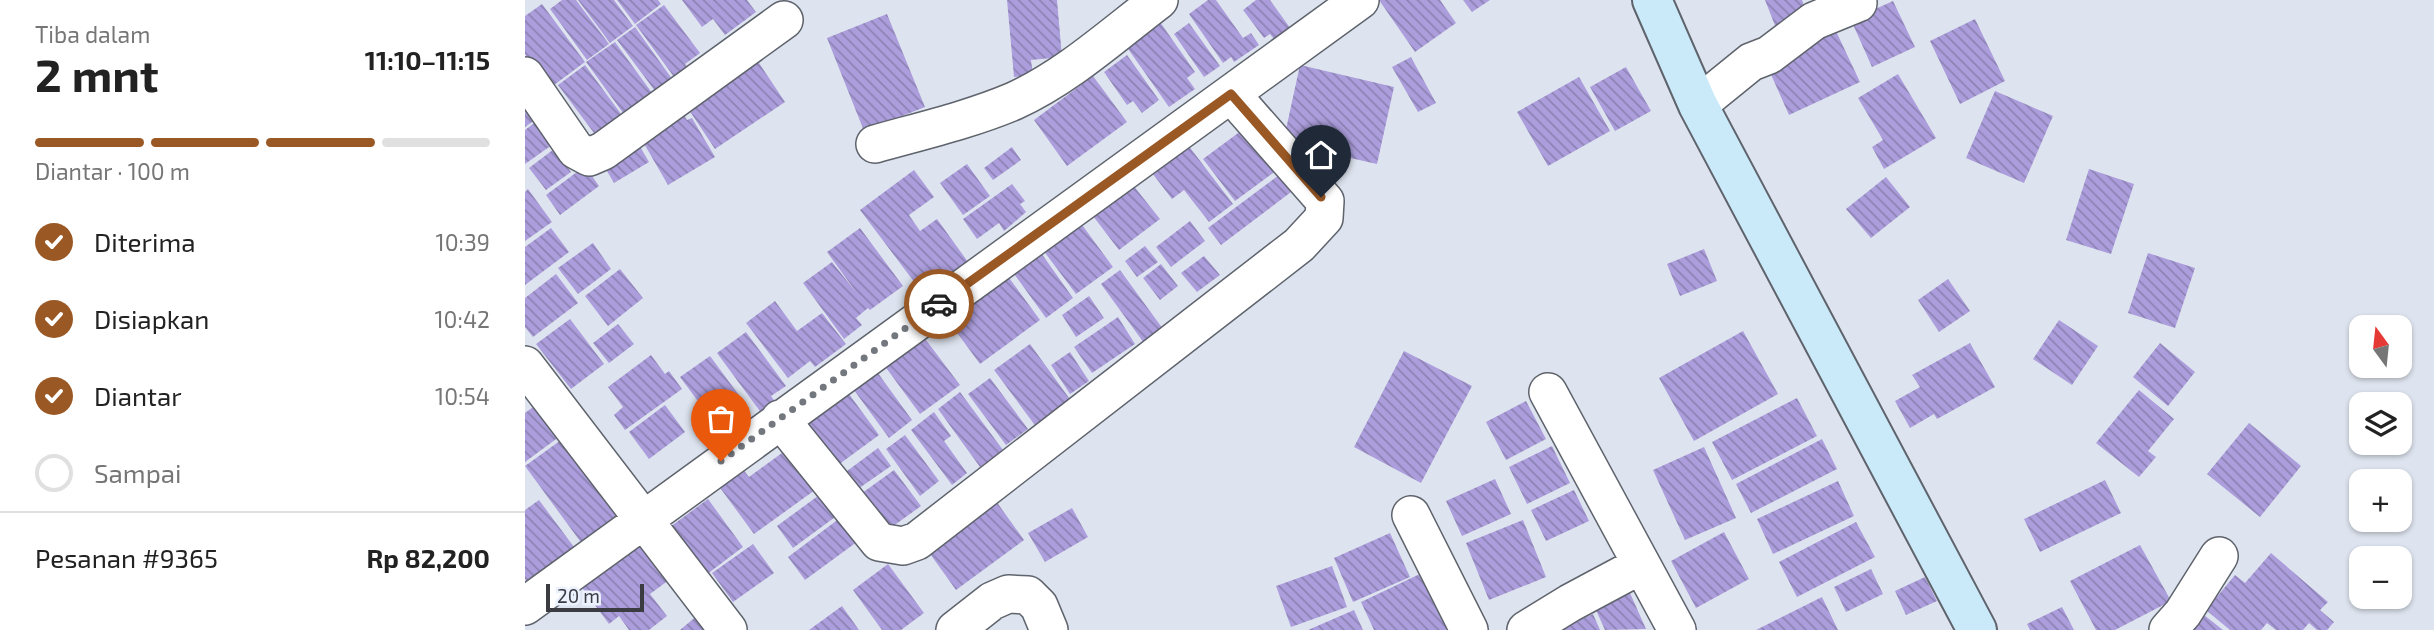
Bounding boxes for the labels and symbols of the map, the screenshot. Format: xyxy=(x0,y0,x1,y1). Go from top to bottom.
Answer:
pin xyxy=(1291,125,1351,197)
courier xyxy=(904,269,974,339)
north arrow xyxy=(2349,315,2411,378)
pin xyxy=(691,389,751,461)
scale bar xyxy=(546,581,644,613)

